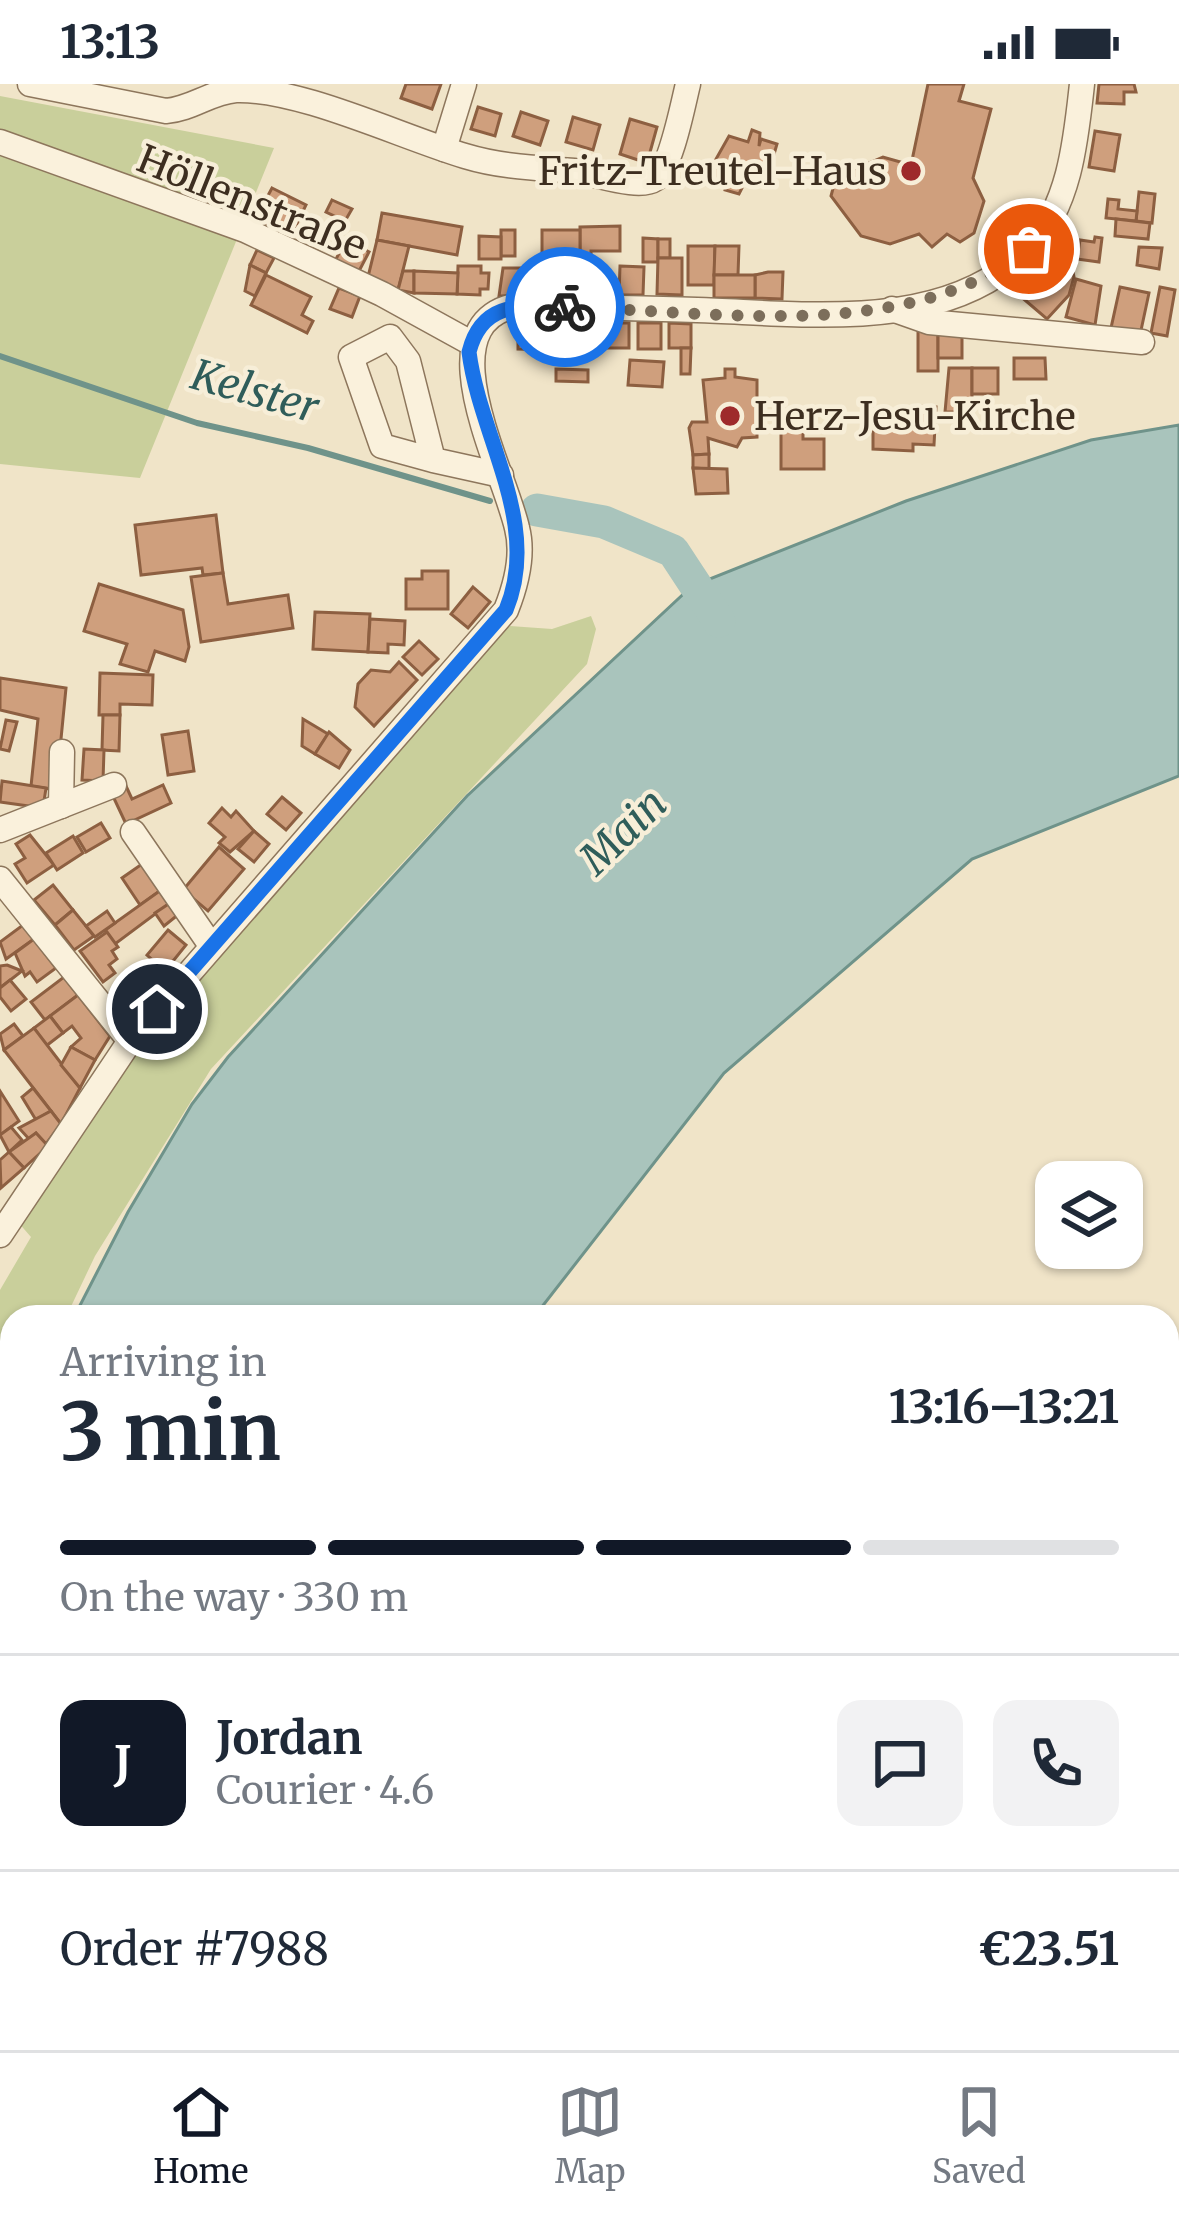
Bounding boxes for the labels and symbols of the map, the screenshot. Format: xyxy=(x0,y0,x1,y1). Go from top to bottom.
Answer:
street label: Höllenstraße xyxy=(130,134,373,271)
place label: Fritz-Treutel-Haus xyxy=(538,147,887,196)
marker: Fritz-Treutel-Haus xyxy=(898,158,924,184)
pin xyxy=(978,198,1080,300)
courier xyxy=(505,247,625,367)
water label: Kelster xyxy=(185,348,325,434)
place label: Herz-Jesu-Kirche xyxy=(754,392,1076,441)
marker: Herz-Jesu-Kirche xyxy=(717,403,743,429)
water label: Main xyxy=(567,777,677,886)
pin xyxy=(106,958,208,1060)

